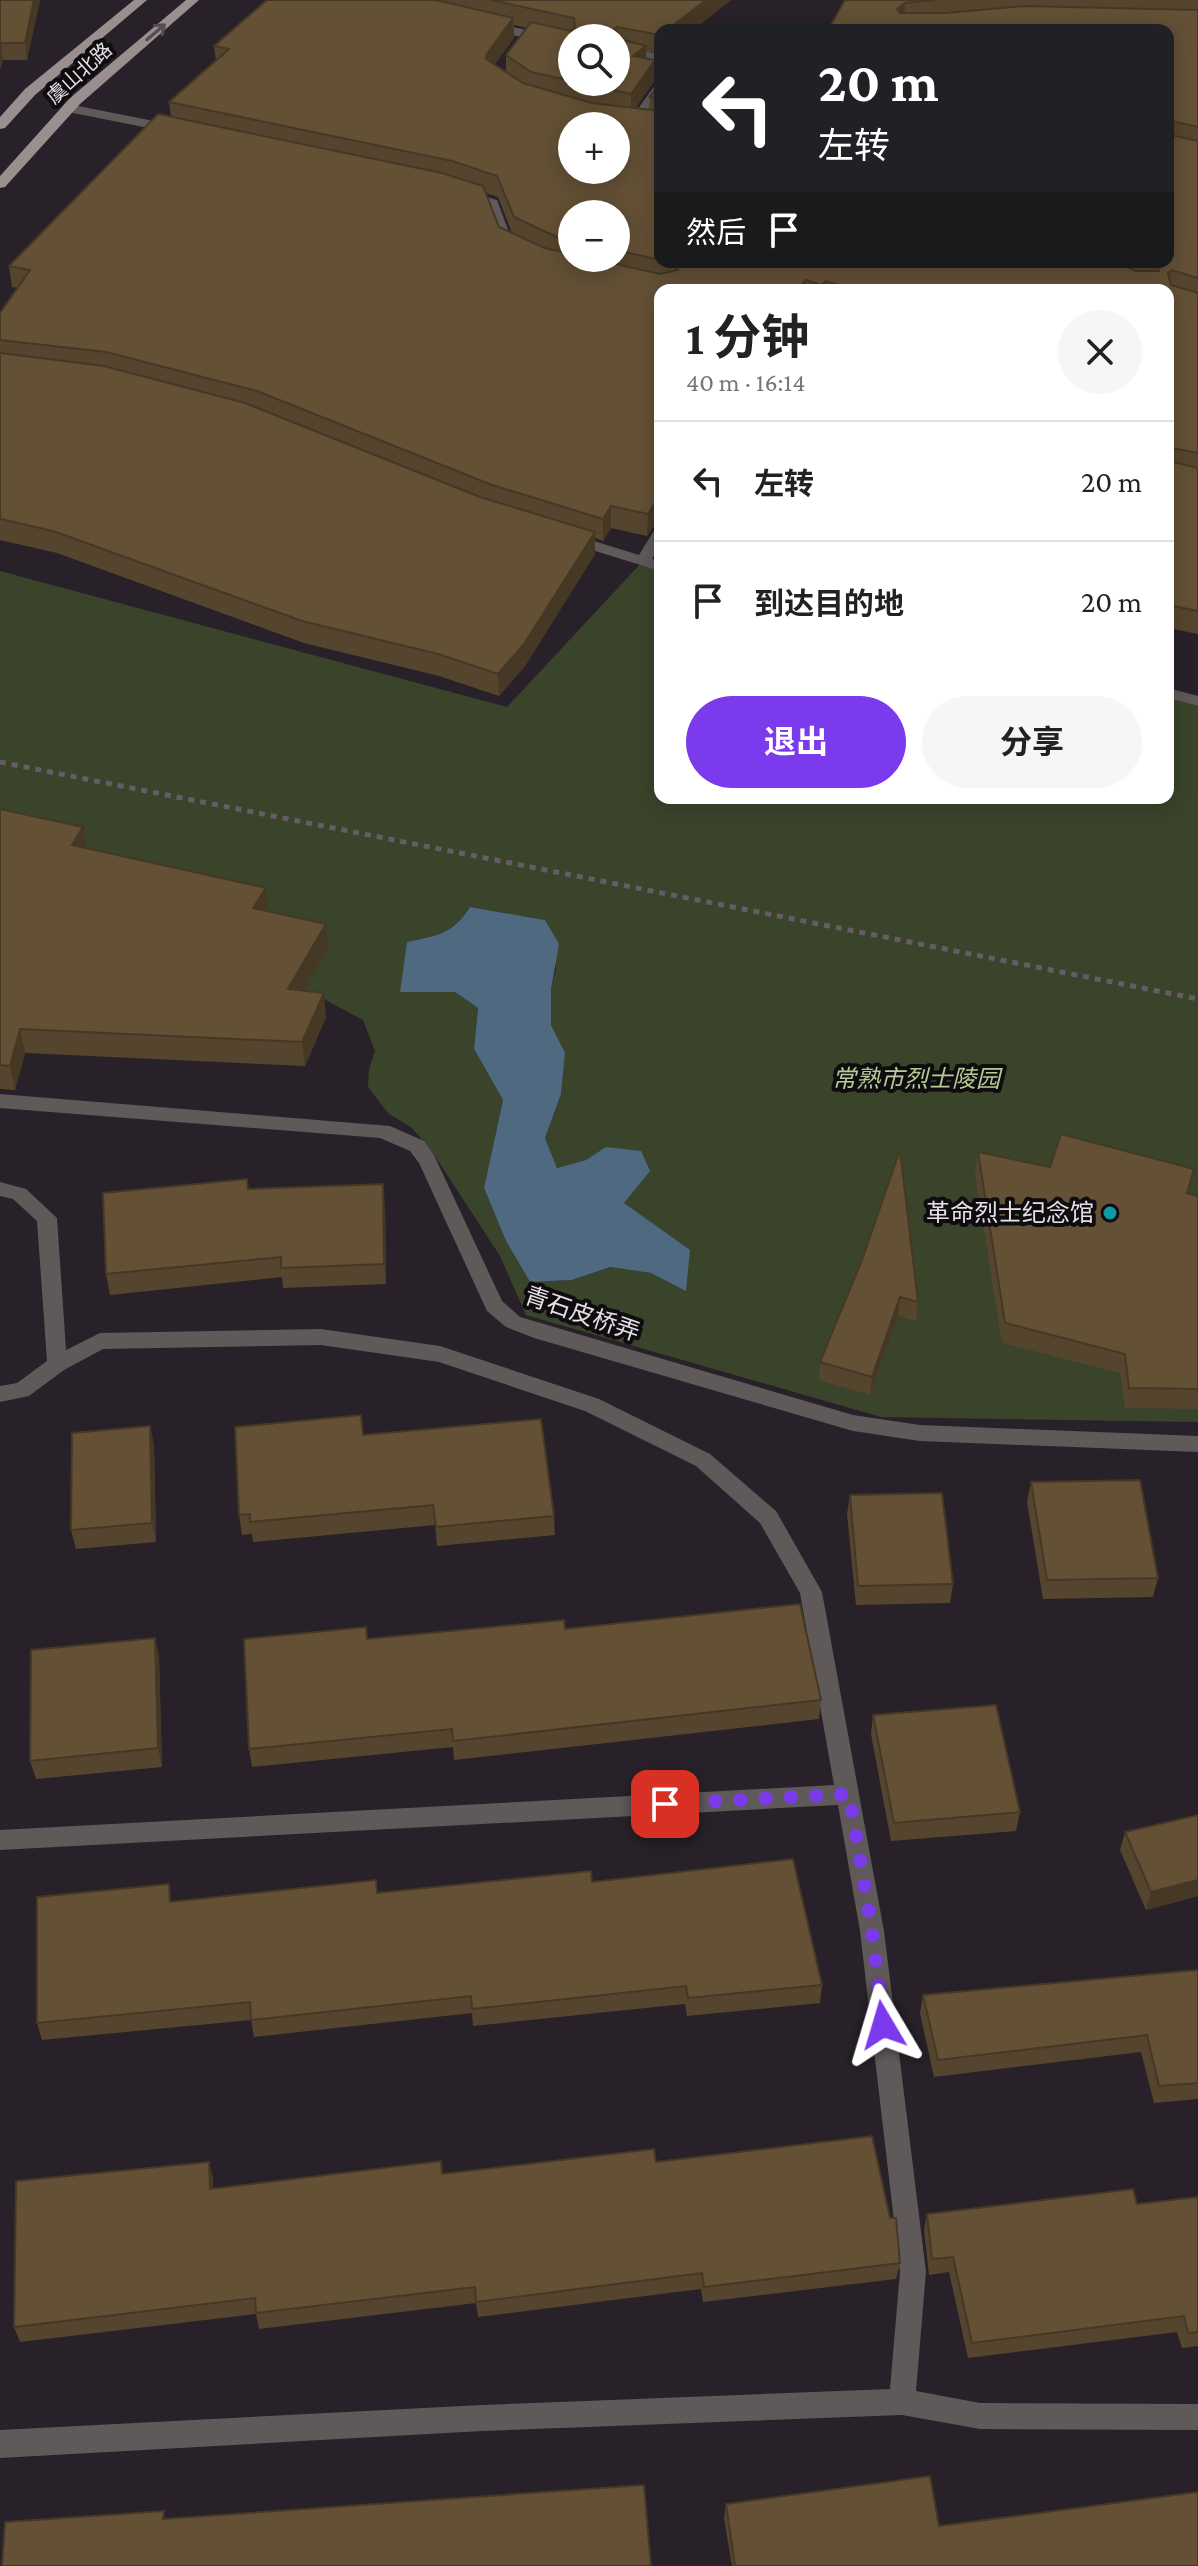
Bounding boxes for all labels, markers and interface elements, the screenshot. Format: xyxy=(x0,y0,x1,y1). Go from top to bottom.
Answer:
one-way arrow xyxy=(145,23,165,41)
map controls xyxy=(558,24,630,272)
button: search xyxy=(558,24,630,96)
street label: 虞山北路 xyxy=(42,38,116,108)
text: 20 m xyxy=(818,51,939,113)
icon: left xyxy=(686,56,790,160)
button: + xyxy=(558,112,630,184)
text: 左转 xyxy=(818,126,890,166)
button: − xyxy=(558,200,630,272)
icon: arrive xyxy=(762,208,806,252)
text: 然后 xyxy=(686,216,746,249)
button: close xyxy=(1058,310,1142,394)
text: 1 分钟 xyxy=(686,311,809,364)
text: 40 m · 16:14 xyxy=(686,368,805,397)
icon: left xyxy=(686,459,730,503)
text: 20 m xyxy=(1081,465,1142,498)
text: 左转 xyxy=(754,467,814,500)
icon: arrive xyxy=(686,579,730,623)
text: 20 m xyxy=(1081,585,1142,618)
text: 到达目的地 xyxy=(754,587,904,620)
button: 退出 xyxy=(686,696,906,788)
button: 分享 xyxy=(922,696,1142,788)
park label: 常熟市烈士陵园 xyxy=(832,1065,1003,1092)
place label: 革命烈士纪念馆 xyxy=(926,1199,1094,1226)
marker: 革命烈士纪念馆 xyxy=(1101,1204,1119,1222)
street label: 青石皮桥弄 xyxy=(521,1281,643,1346)
pin xyxy=(631,1770,699,1838)
icon: arrive xyxy=(643,1782,687,1826)
position arrow xyxy=(841,1983,925,2067)

